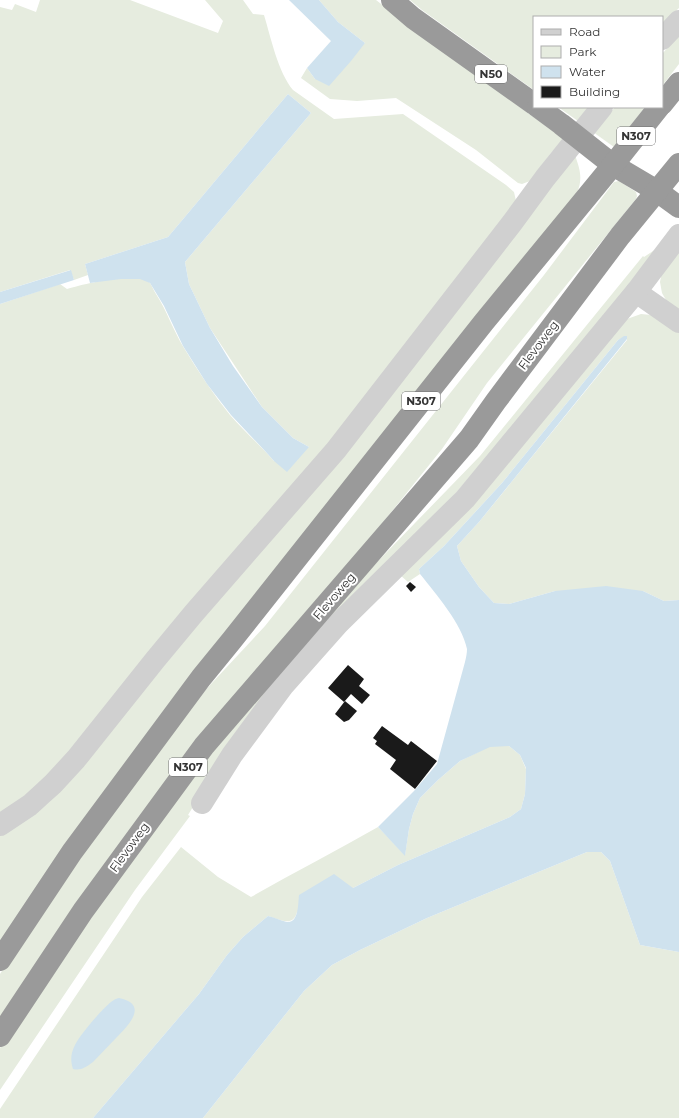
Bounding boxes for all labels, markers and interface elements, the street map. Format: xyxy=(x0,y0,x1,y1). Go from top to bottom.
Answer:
legend xyxy=(533,16,663,108)
text: Road xyxy=(569,24,600,39)
text: Park xyxy=(569,44,597,59)
text: Water xyxy=(569,64,606,79)
road number: N50 xyxy=(475,65,507,83)
text: Building xyxy=(569,84,620,99)
road number: N307 xyxy=(617,127,655,145)
street label: Flevoweg xyxy=(515,318,561,372)
road number: N307 xyxy=(402,392,440,410)
street label: Flevoweg xyxy=(309,569,359,623)
road number: N307 xyxy=(169,758,207,776)
street label: Flevoweg xyxy=(106,819,152,875)

